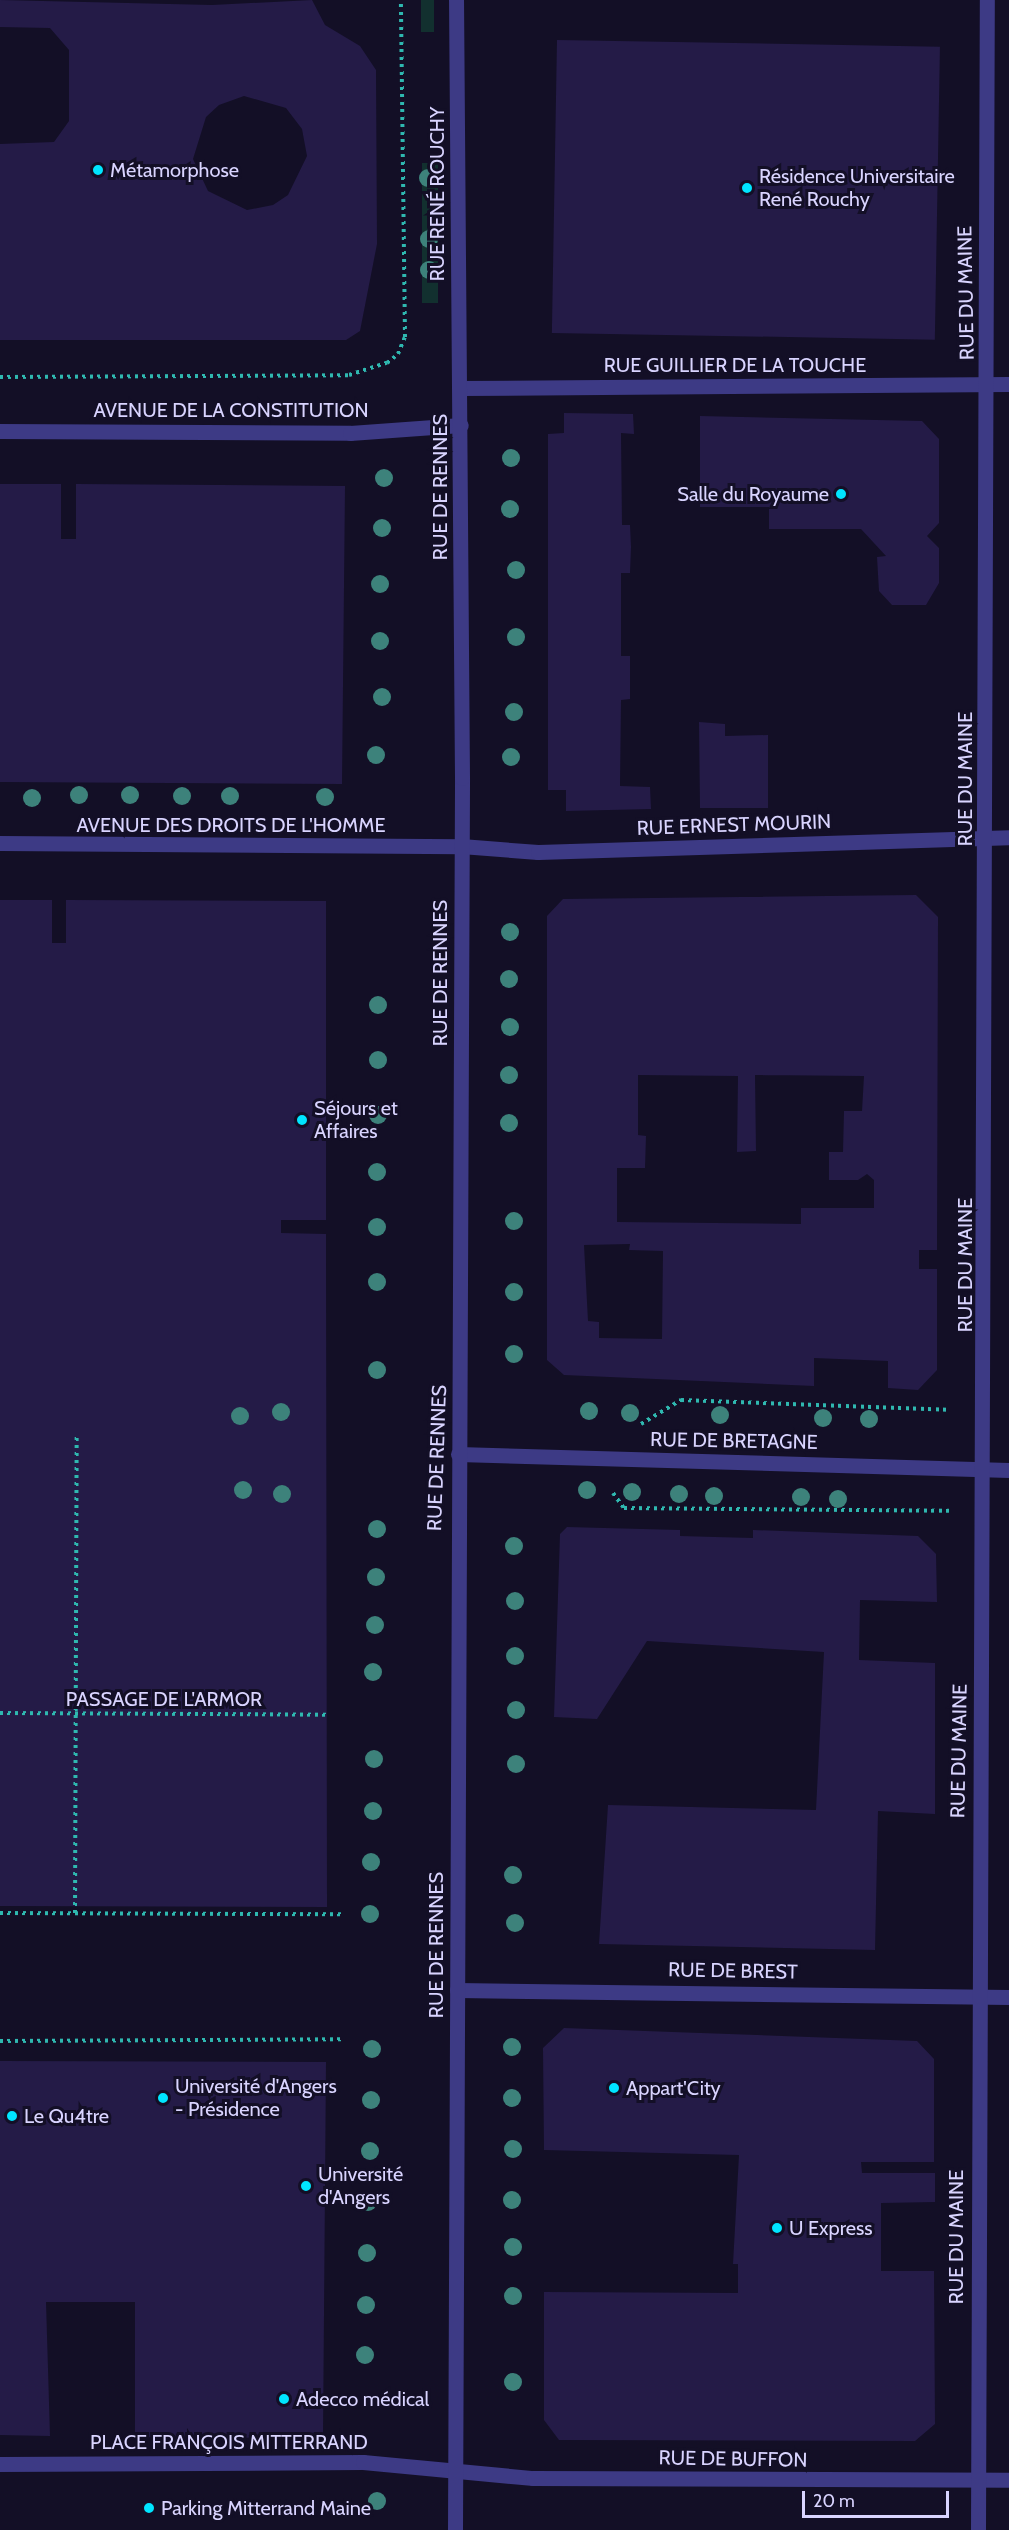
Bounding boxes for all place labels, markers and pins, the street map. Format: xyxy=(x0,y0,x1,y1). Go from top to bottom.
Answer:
place label: Métamorphose xyxy=(110,158,239,182)
marker: Métamorphose xyxy=(91,163,105,177)
place label: Résidence Universitaire René Rouchy xyxy=(759,164,955,211)
marker: Résidence Universitaire René Rouchy xyxy=(740,181,754,195)
place label: Salle du Royaume xyxy=(677,482,829,506)
marker: Salle du Royaume xyxy=(834,487,848,501)
place label: Séjours et Affaires xyxy=(314,1096,398,1143)
marker: Séjours et Affaires xyxy=(295,1113,309,1127)
place label: Université d'Angers - Présidence xyxy=(175,2074,337,2121)
place label: Appart'City xyxy=(626,2076,721,2100)
marker: Appart'City xyxy=(607,2081,621,2095)
marker: Université d'Angers - Présidence xyxy=(156,2091,170,2105)
place label: Le Qu4tre xyxy=(24,2104,109,2128)
marker: Le Qu4tre xyxy=(5,2109,19,2123)
place label: Université d'Angers xyxy=(318,2162,403,2209)
marker: Université d'Angers xyxy=(299,2179,313,2193)
place label: U Express xyxy=(789,2216,873,2240)
marker: U Express xyxy=(770,2221,784,2235)
place label: Adecco médical xyxy=(296,2387,429,2411)
marker: Adecco médical xyxy=(277,2392,291,2406)
place label: Parking Mitterrand Maine xyxy=(161,2496,371,2520)
marker: Parking Mitterrand Maine xyxy=(142,2501,156,2515)

